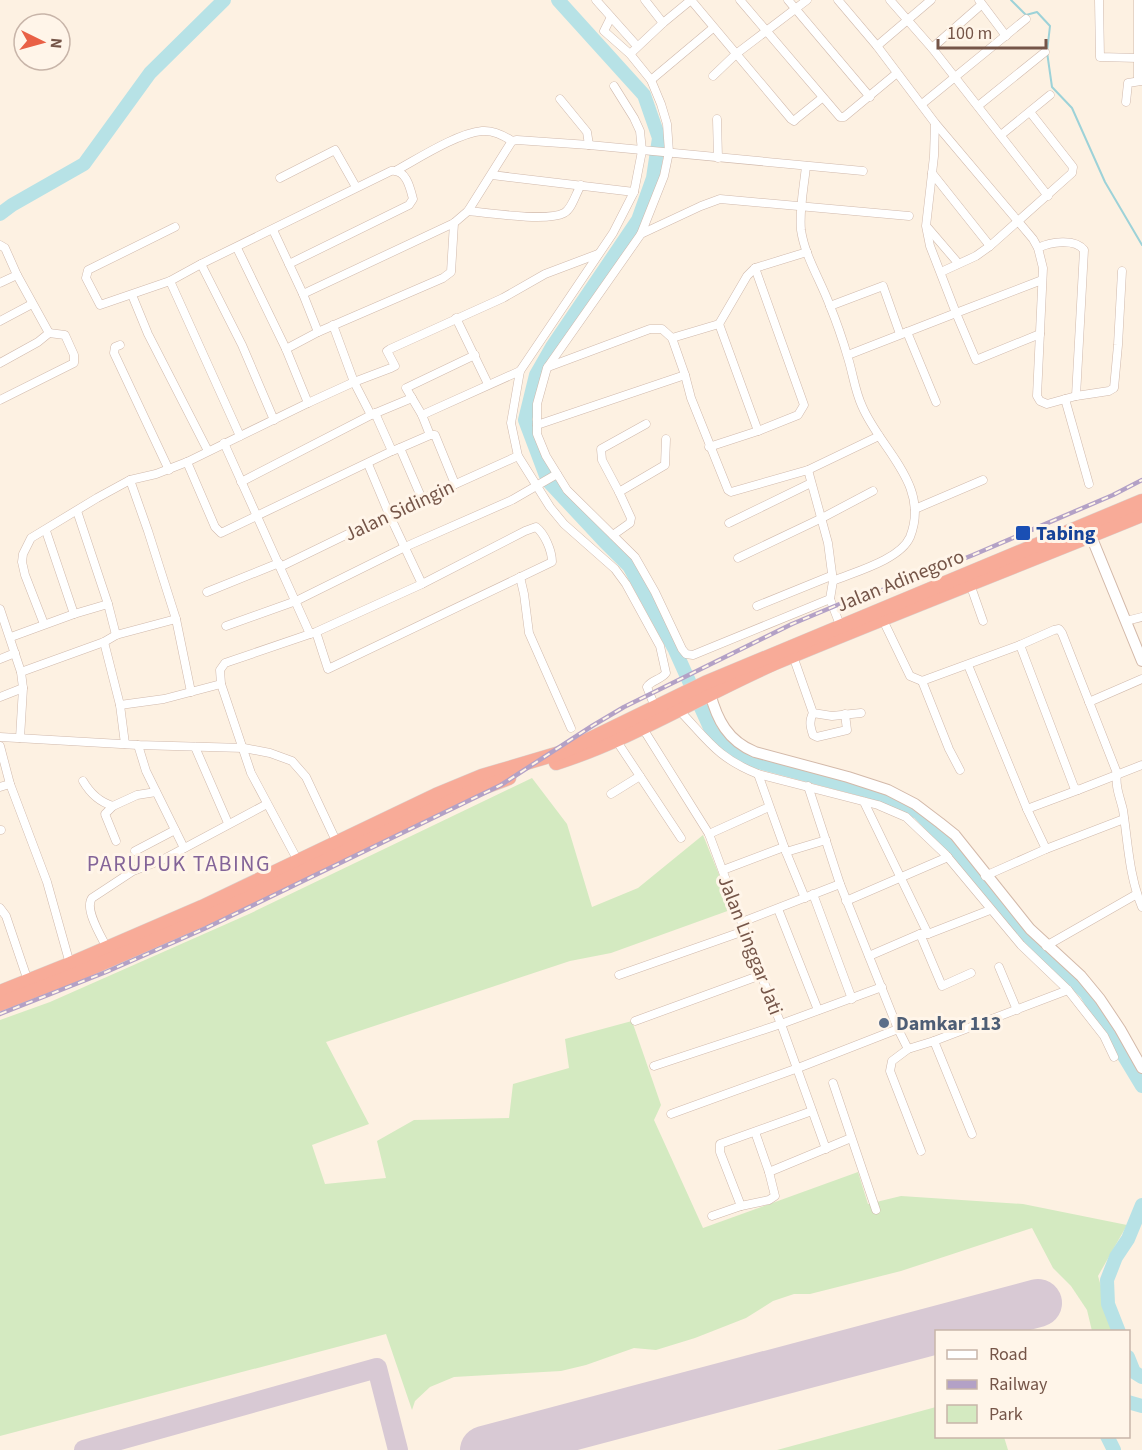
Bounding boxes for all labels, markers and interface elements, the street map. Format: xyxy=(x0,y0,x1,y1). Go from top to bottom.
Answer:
north arrow xyxy=(12,12,72,72)
scale bar xyxy=(938,12,1046,50)
text: 100 m xyxy=(947,21,992,46)
text: N xyxy=(45,37,67,49)
street label: Jalan Sidingin xyxy=(340,473,459,549)
place label: Tabing xyxy=(1036,520,1096,548)
marker: Tabing xyxy=(1014,524,1032,542)
street label: Jalan Adinegoro xyxy=(832,543,968,619)
district label: PARUPUK TABING xyxy=(87,848,271,880)
street label: Jalan Linggar Jati xyxy=(711,872,790,1019)
place label: Damkar 113 xyxy=(896,1010,1001,1038)
marker: Damkar 113 xyxy=(877,1016,891,1030)
legend xyxy=(935,1330,1130,1438)
text: Road xyxy=(989,1342,1028,1367)
text: Railway xyxy=(989,1372,1048,1397)
text: Park xyxy=(989,1402,1023,1427)

